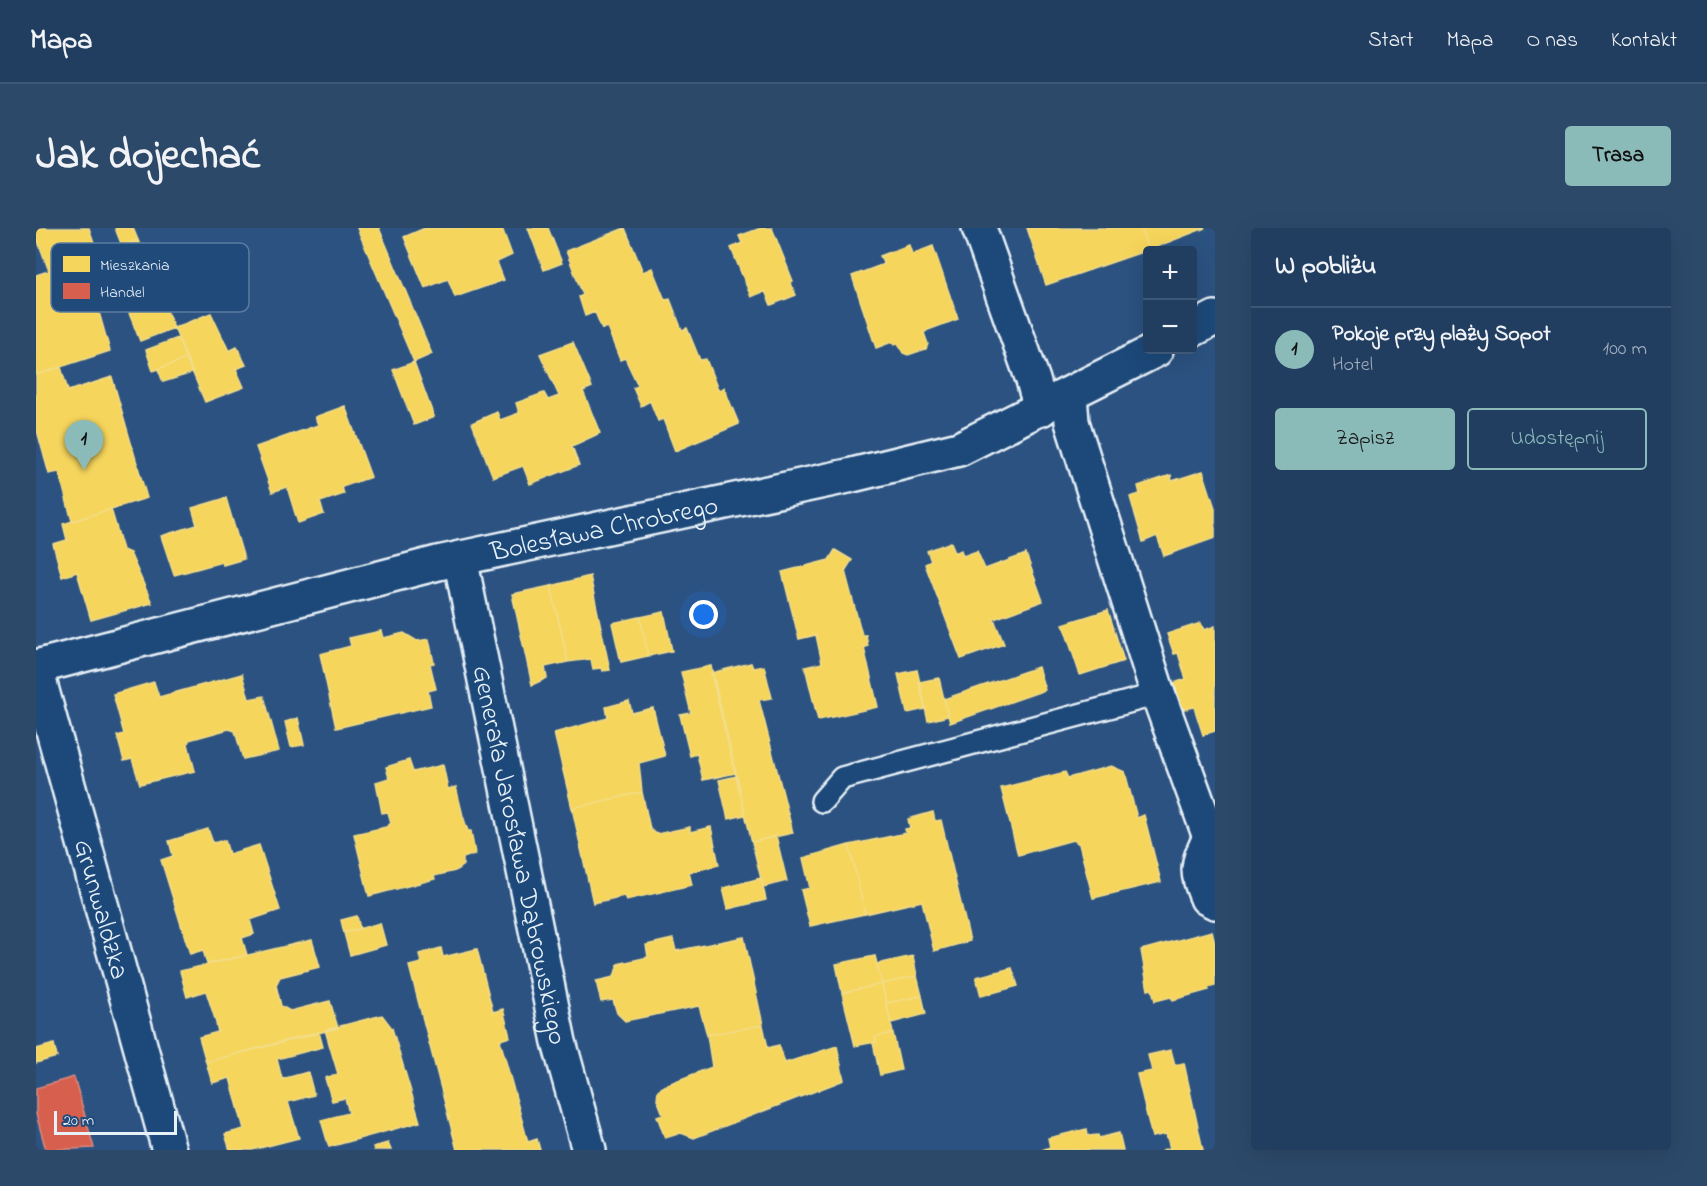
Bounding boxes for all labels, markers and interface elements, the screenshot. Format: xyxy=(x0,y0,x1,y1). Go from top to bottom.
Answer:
text: Mapa xyxy=(30,21,92,62)
text: Start xyxy=(1368,26,1414,56)
text: Mapa xyxy=(1447,26,1493,56)
text: O nas xyxy=(1526,26,1578,56)
text: Kontakt xyxy=(1611,26,1677,56)
text: Jak dojechać xyxy=(36,126,260,187)
button: Trasa xyxy=(1565,126,1671,186)
legend xyxy=(51,243,249,312)
map controls xyxy=(1143,246,1197,354)
button: + xyxy=(1143,246,1197,300)
text: W pobliżu xyxy=(1275,248,1376,286)
text: Mieszkania xyxy=(100,254,170,278)
text: Handel xyxy=(100,281,145,305)
button: − xyxy=(1143,300,1197,354)
text: Pokoje przy plaży Sopot xyxy=(1332,319,1551,351)
text: 1 xyxy=(1291,335,1298,364)
text: 100 m xyxy=(1603,335,1647,364)
text: Hotel xyxy=(1332,351,1373,380)
button: Zapisz xyxy=(1275,408,1455,470)
button: Udostępnij xyxy=(1467,408,1647,470)
pin: 1 xyxy=(64,420,104,470)
street label: Bolesława Chrobrego xyxy=(486,487,722,574)
your location xyxy=(689,600,718,629)
street label: Generała Jarosława Dąbrowskiego xyxy=(460,662,576,1048)
street label: Grunwaldzka xyxy=(62,835,138,984)
scale bar xyxy=(54,1108,177,1136)
text: 20 m xyxy=(63,1109,94,1133)

